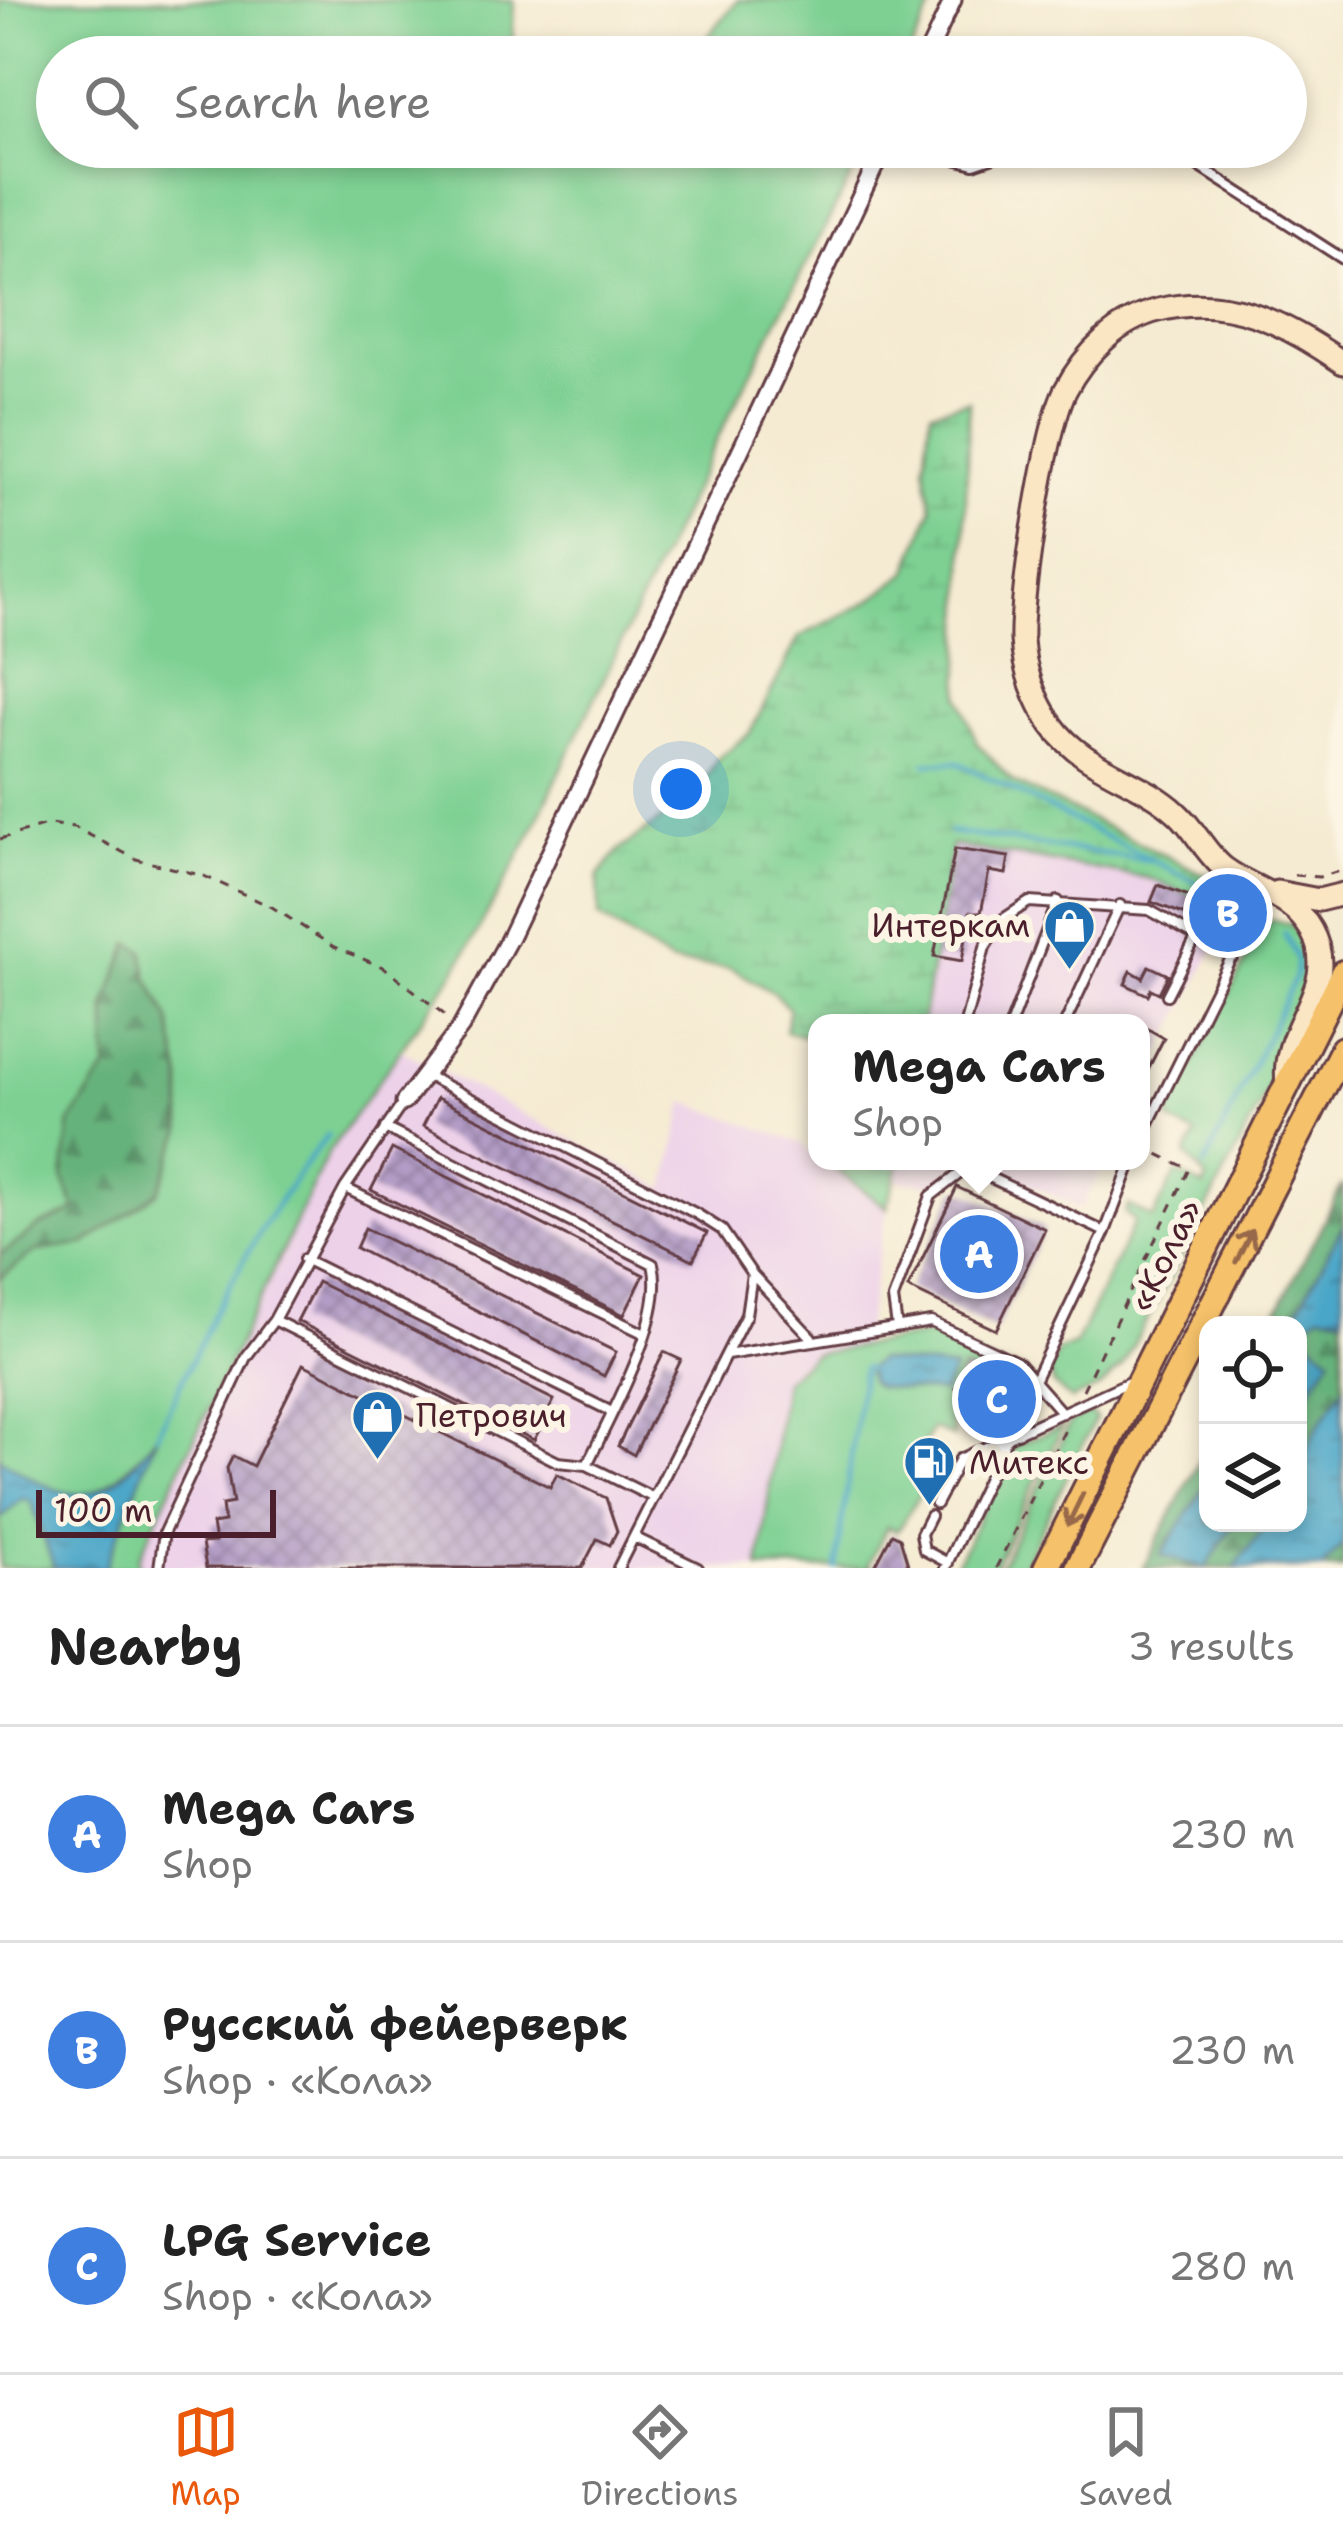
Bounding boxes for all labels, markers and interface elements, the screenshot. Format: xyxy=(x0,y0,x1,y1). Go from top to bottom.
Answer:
search box xyxy=(36,36,1307,168)
icon: search xyxy=(78,69,144,135)
text: Search here xyxy=(174,72,431,132)
your location xyxy=(651,759,711,819)
pin: B xyxy=(1189,868,1267,958)
shop icon: Интеркам xyxy=(1041,897,1097,971)
place label: Интеркам xyxy=(871,903,1030,948)
popup xyxy=(808,1014,1150,1170)
text: Mega Cars xyxy=(852,1036,1106,1096)
text: Shop xyxy=(852,1096,943,1148)
street label: «Кола» xyxy=(1118,1191,1212,1319)
pin: A xyxy=(940,1209,1018,1299)
one-way arrow xyxy=(1233,1229,1256,1264)
map controls xyxy=(1199,1316,1307,1532)
button: locate xyxy=(1199,1316,1307,1424)
pin: C xyxy=(958,1354,1036,1444)
shop icon: Петрович xyxy=(349,1387,405,1461)
place label: Петрович xyxy=(416,1393,567,1438)
button: layers xyxy=(1199,1424,1307,1532)
fuel station icon: Митекс xyxy=(902,1434,958,1508)
place label: Митекс xyxy=(969,1440,1089,1485)
scale bar xyxy=(36,1484,276,1537)
text: 100 m xyxy=(54,1488,153,1533)
one-way arrow xyxy=(1063,1491,1085,1527)
text: Nearby xyxy=(48,1612,243,1680)
text: 3 results xyxy=(1128,1620,1295,1672)
text: Mega Cars xyxy=(162,1778,416,1838)
text: A xyxy=(72,1808,102,1860)
text: 230 m xyxy=(1169,1808,1295,1860)
text: Shop xyxy=(162,1838,253,1890)
text: Русский фейерверк xyxy=(162,1994,628,2054)
text: B xyxy=(75,2024,99,2076)
text: 230 m xyxy=(1169,2024,1295,2076)
text: Shop · «Кола» xyxy=(162,2054,433,2106)
text: LPG Service xyxy=(162,2210,432,2270)
text: C xyxy=(75,2240,99,2292)
text: 280 m xyxy=(1168,2240,1295,2292)
text: Shop · «Кола» xyxy=(162,2270,433,2322)
tab: Map xyxy=(170,2399,241,2516)
tab: Directions xyxy=(581,2399,739,2516)
tab: Saved xyxy=(1079,2399,1173,2516)

